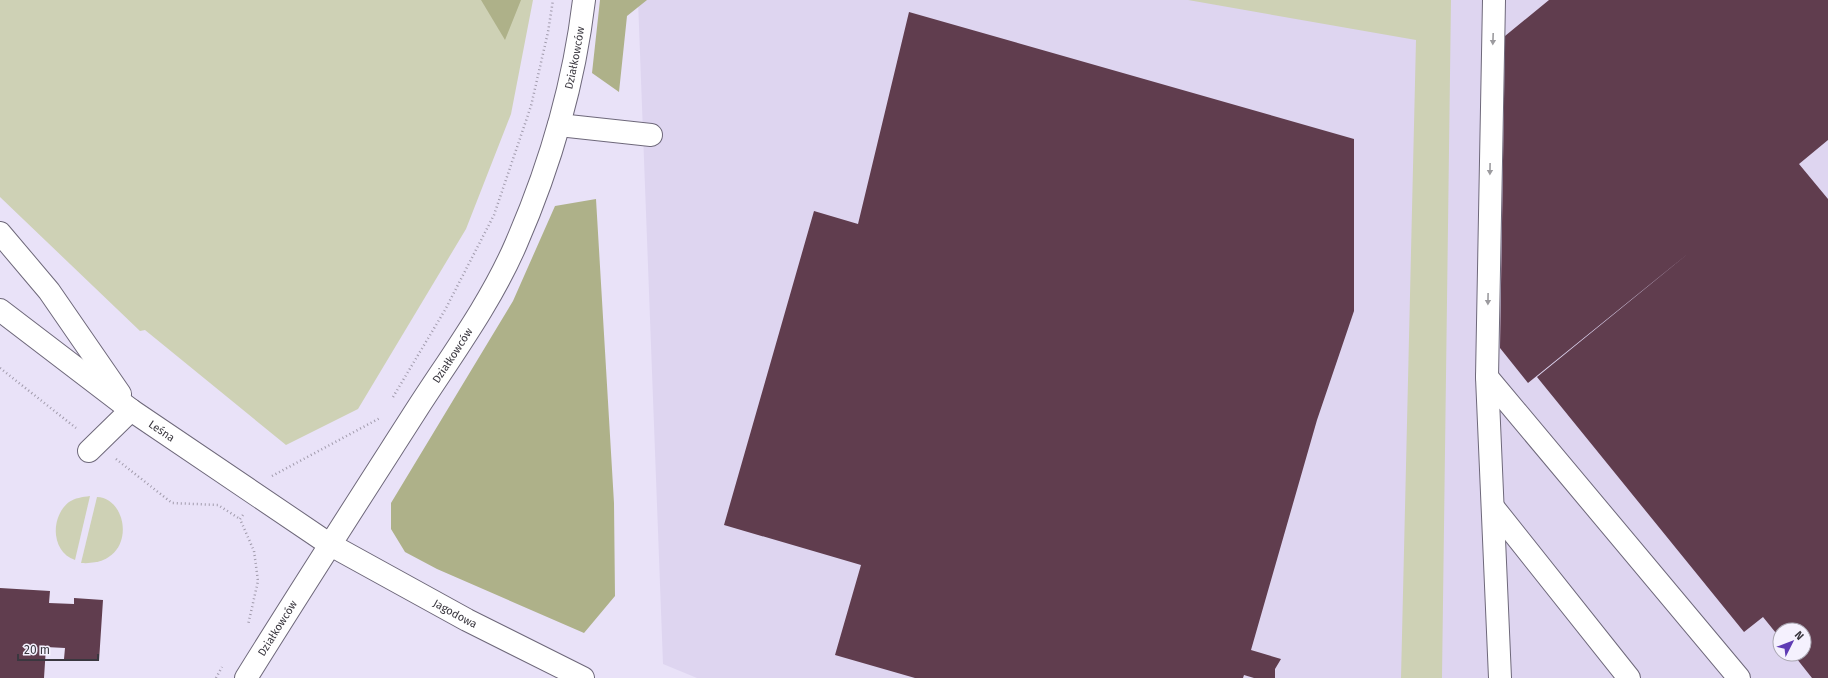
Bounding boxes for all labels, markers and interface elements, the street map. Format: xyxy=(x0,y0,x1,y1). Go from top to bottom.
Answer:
street label: Działkowców xyxy=(562,26,587,90)
one-way arrow xyxy=(1490,33,1496,46)
one-way arrow xyxy=(1487,163,1493,176)
one-way arrow xyxy=(1485,293,1491,306)
street label: Działkowców xyxy=(430,325,476,386)
street label: Leśna xyxy=(146,418,177,445)
street label: Jagodowa xyxy=(431,597,479,631)
street label: Działkowców xyxy=(255,598,300,659)
north arrow xyxy=(1772,622,1812,662)
text: N xyxy=(1792,629,1806,643)
scale bar xyxy=(18,636,98,662)
text: 20 m xyxy=(24,643,50,657)

